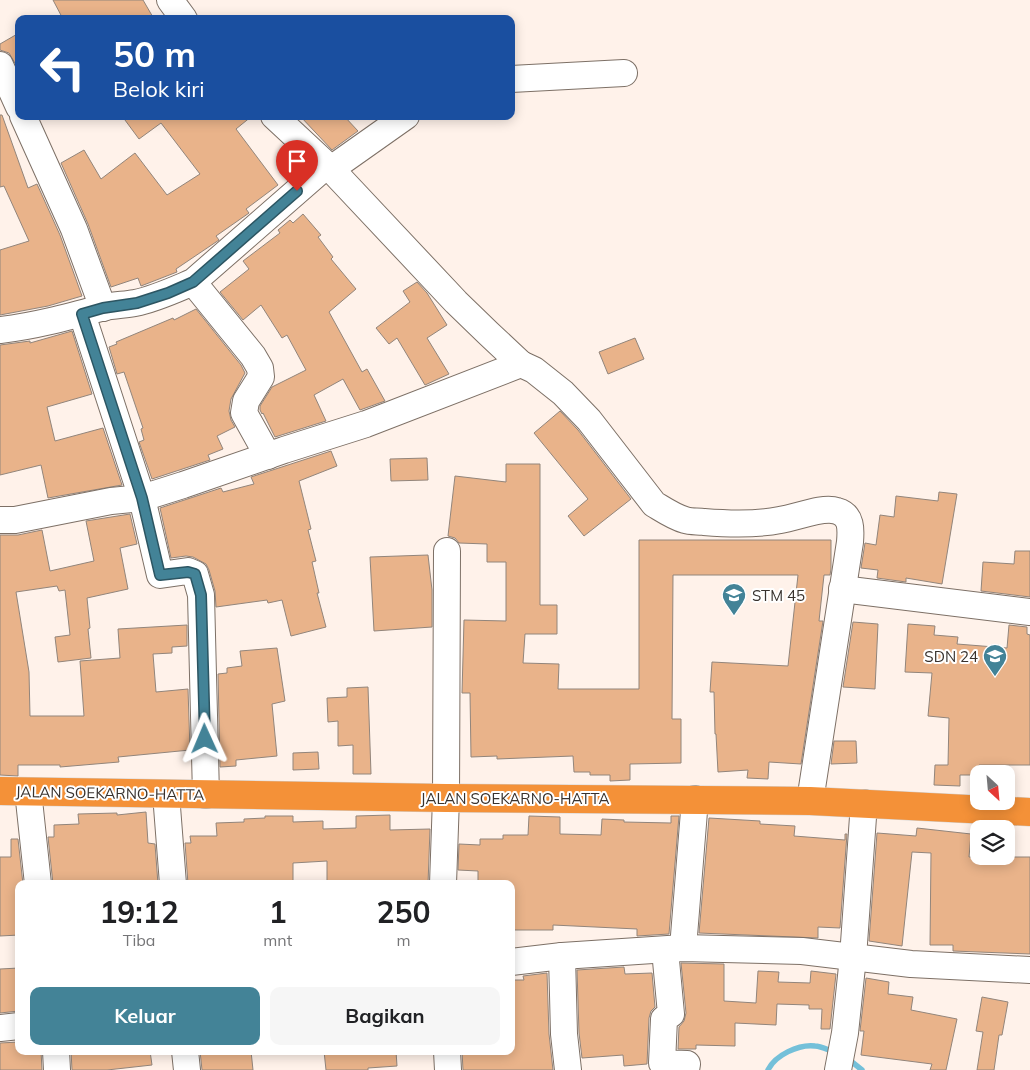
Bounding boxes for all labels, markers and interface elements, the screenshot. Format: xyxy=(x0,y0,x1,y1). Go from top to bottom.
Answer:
text: 50 m xyxy=(113,32,196,76)
icon: left xyxy=(30,35,95,100)
text: Belok kiri xyxy=(113,75,205,103)
pin xyxy=(276,140,318,191)
icon: arrive xyxy=(283,147,311,175)
school or university icon: STM 45 xyxy=(721,582,747,616)
place label: STM 45 xyxy=(752,586,805,605)
school or university icon: SDN 24 xyxy=(982,643,1008,677)
place label: SDN 24 xyxy=(924,647,978,666)
position arrow xyxy=(178,712,230,764)
north arrow xyxy=(970,765,1015,810)
map controls xyxy=(970,765,1015,865)
street label: JALAN SOEKARNO-HATTA xyxy=(15,782,205,804)
street label: JALAN SOEKARNO-HATTA xyxy=(421,789,609,808)
button: layers xyxy=(970,820,1015,865)
text: 19:12 xyxy=(99,893,179,931)
text: 1 xyxy=(269,893,287,931)
text: 250 xyxy=(377,893,431,931)
text: Tiba xyxy=(123,930,155,950)
text: mnt xyxy=(263,930,292,950)
text: m xyxy=(397,930,411,950)
button: Keluar xyxy=(30,987,260,1045)
button: Bagikan xyxy=(270,987,500,1045)

